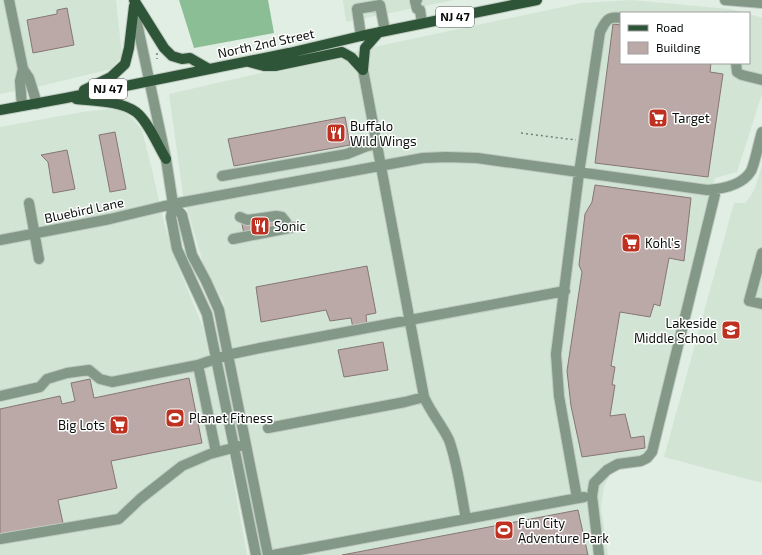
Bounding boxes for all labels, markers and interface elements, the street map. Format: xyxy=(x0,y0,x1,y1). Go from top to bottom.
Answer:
road number: NJ 47 xyxy=(436,7,474,27)
legend xyxy=(620,12,750,64)
text: Road xyxy=(656,20,684,34)
street label: North 2nd Street xyxy=(216,25,316,61)
text: Building xyxy=(656,40,701,54)
road number: NJ 47 xyxy=(89,79,127,99)
supermarket icon: Target xyxy=(647,107,669,129)
place label: Target xyxy=(672,110,710,126)
place label: Buffalo Wild Wings xyxy=(350,118,417,149)
restaurant icon: Buffalo Wild Wings xyxy=(325,122,347,144)
street label: Bluebird Lane xyxy=(43,194,125,226)
restaurant icon: Sonic xyxy=(249,215,271,237)
place label: Sonic xyxy=(274,218,306,234)
supermarket icon: Kohl's xyxy=(620,232,642,254)
place label: Kohl's xyxy=(645,235,680,251)
place label: Lakeside Middle School xyxy=(634,315,717,346)
school or university icon: Lakeside Middle School xyxy=(720,319,742,341)
sports icon: Planet Fitness xyxy=(164,407,186,429)
place label: Planet Fitness xyxy=(189,410,273,426)
supermarket icon: Big Lots xyxy=(108,414,130,436)
place label: Big Lots xyxy=(58,417,105,433)
place label: Fun City Adventure Park xyxy=(518,515,609,546)
sports icon: Fun City Adventure Park xyxy=(493,519,515,541)

